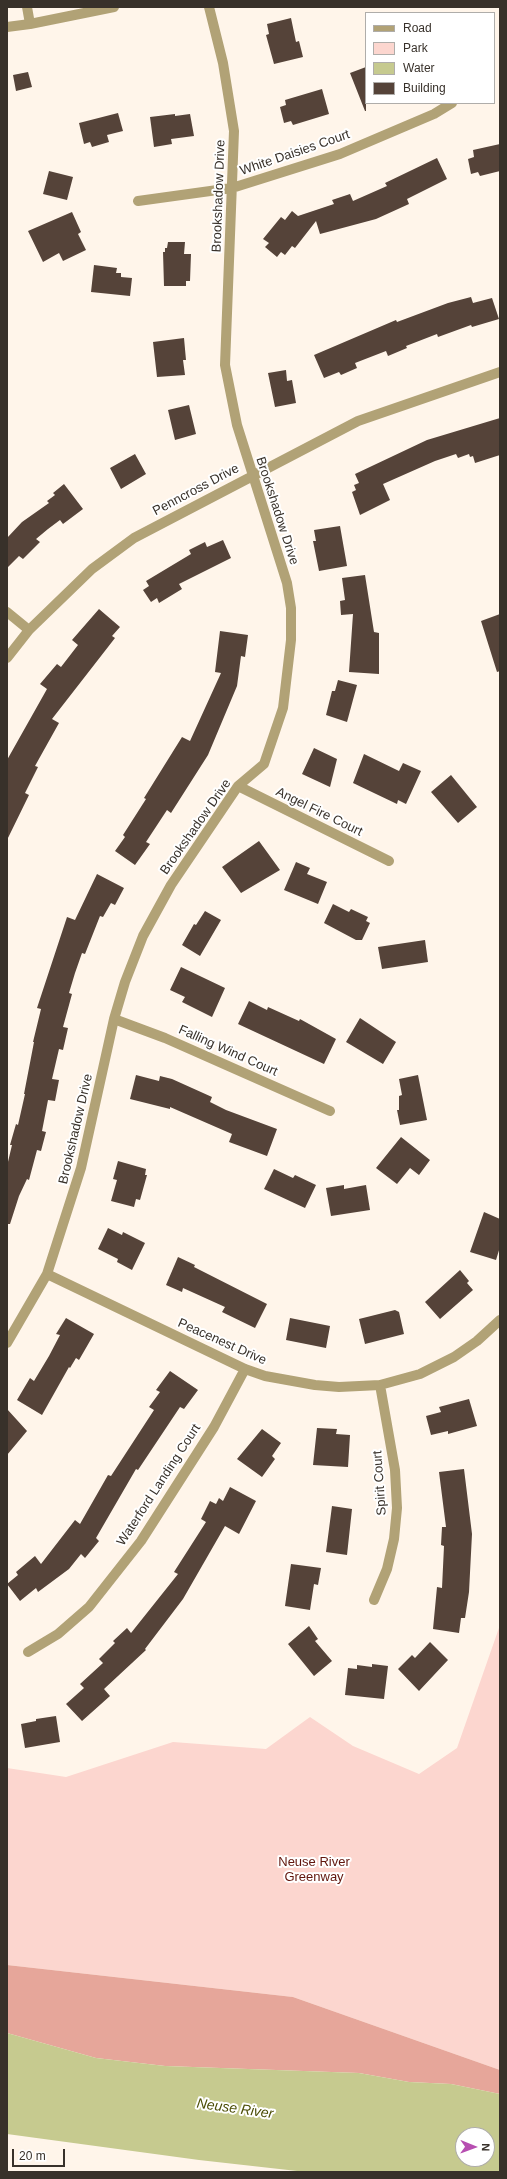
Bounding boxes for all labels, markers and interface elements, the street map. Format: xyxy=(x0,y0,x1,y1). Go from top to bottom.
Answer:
legend xyxy=(365,12,495,104)
text: Road xyxy=(403,21,432,35)
text: Park xyxy=(403,41,428,55)
text: Water xyxy=(403,61,435,75)
text: Building xyxy=(403,81,446,95)
street label: White Daisies Court xyxy=(238,127,352,179)
street label: Brookshadow Drive xyxy=(209,139,229,253)
street label: Brookshadow Drive xyxy=(252,455,302,567)
street label: Penncross Drive xyxy=(150,461,242,519)
street label: Brookshadow Drive xyxy=(157,776,235,878)
street label: Angel Fire Court xyxy=(273,784,365,840)
street label: Falling Wind Court xyxy=(176,1022,280,1080)
street label: Brookshadow Drive xyxy=(56,1072,96,1186)
street label: Peacenest Drive xyxy=(175,1315,269,1369)
street label: Waterford Landing Court xyxy=(114,1421,204,1549)
street label: Spirit Court xyxy=(370,1450,390,1516)
park label: Neuse River Greenway xyxy=(278,1854,350,1885)
water label: Neuse River xyxy=(196,2095,274,2123)
north arrow xyxy=(455,2127,495,2167)
scale bar xyxy=(14,2141,67,2167)
text: N xyxy=(480,2143,492,2151)
text: 20 m xyxy=(19,2149,46,2163)

